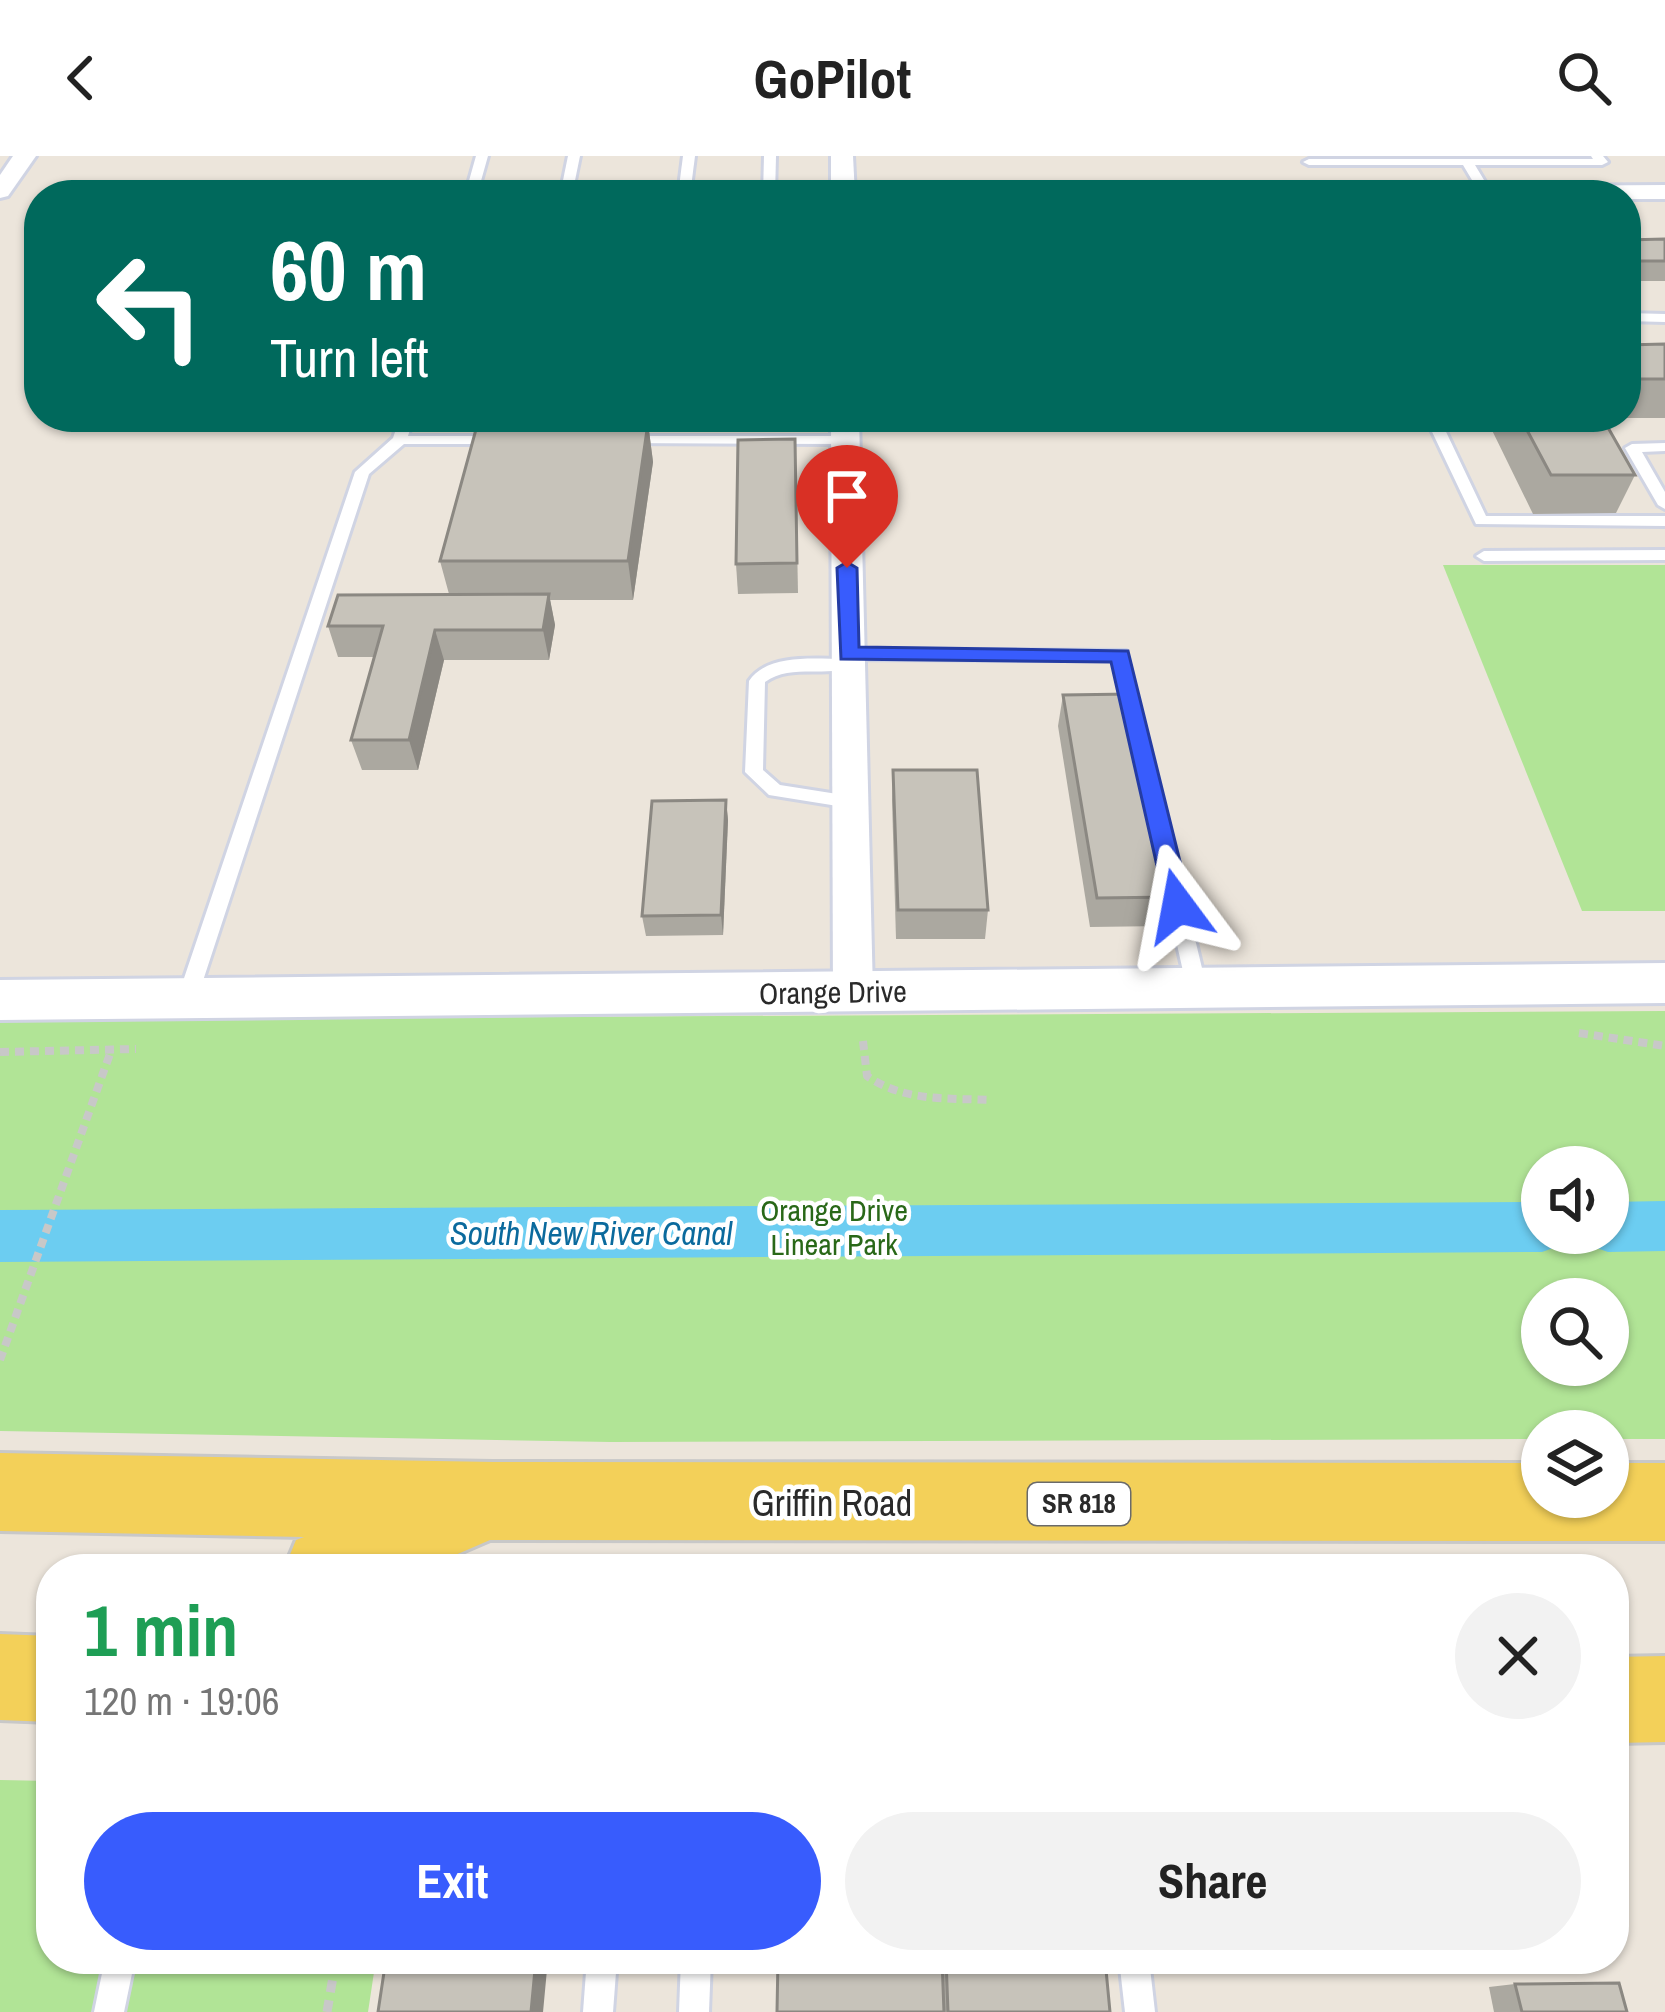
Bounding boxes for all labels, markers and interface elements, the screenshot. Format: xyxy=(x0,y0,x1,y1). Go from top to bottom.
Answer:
text: GoPilot xyxy=(754,42,911,115)
icon: back xyxy=(48,45,114,111)
icon: search xyxy=(1551,45,1617,111)
text: 60 m xyxy=(270,213,427,326)
icon: left xyxy=(72,228,228,384)
text: Turn left xyxy=(270,321,429,394)
pin xyxy=(796,445,898,568)
icon: arrive xyxy=(814,463,880,529)
position arrow xyxy=(1115,843,1241,969)
street label: Orange Drive xyxy=(759,971,907,1013)
map controls xyxy=(1521,1146,1629,1518)
button: sound xyxy=(1521,1146,1629,1254)
park label: Orange Drive Linear Park xyxy=(760,1190,908,1264)
water label: South New River Canal xyxy=(450,1211,733,1255)
button: search xyxy=(1521,1278,1629,1386)
button: layers xyxy=(1521,1410,1629,1518)
street label: Griffin Road xyxy=(752,1479,912,1527)
road number: SR 818 xyxy=(1028,1483,1130,1525)
text: 1 min xyxy=(84,1581,238,1678)
button: close xyxy=(1455,1593,1581,1719)
text: 120 m · 19:06 xyxy=(84,1675,280,1727)
button: Exit xyxy=(84,1812,821,1950)
button: Share xyxy=(845,1812,1581,1950)

